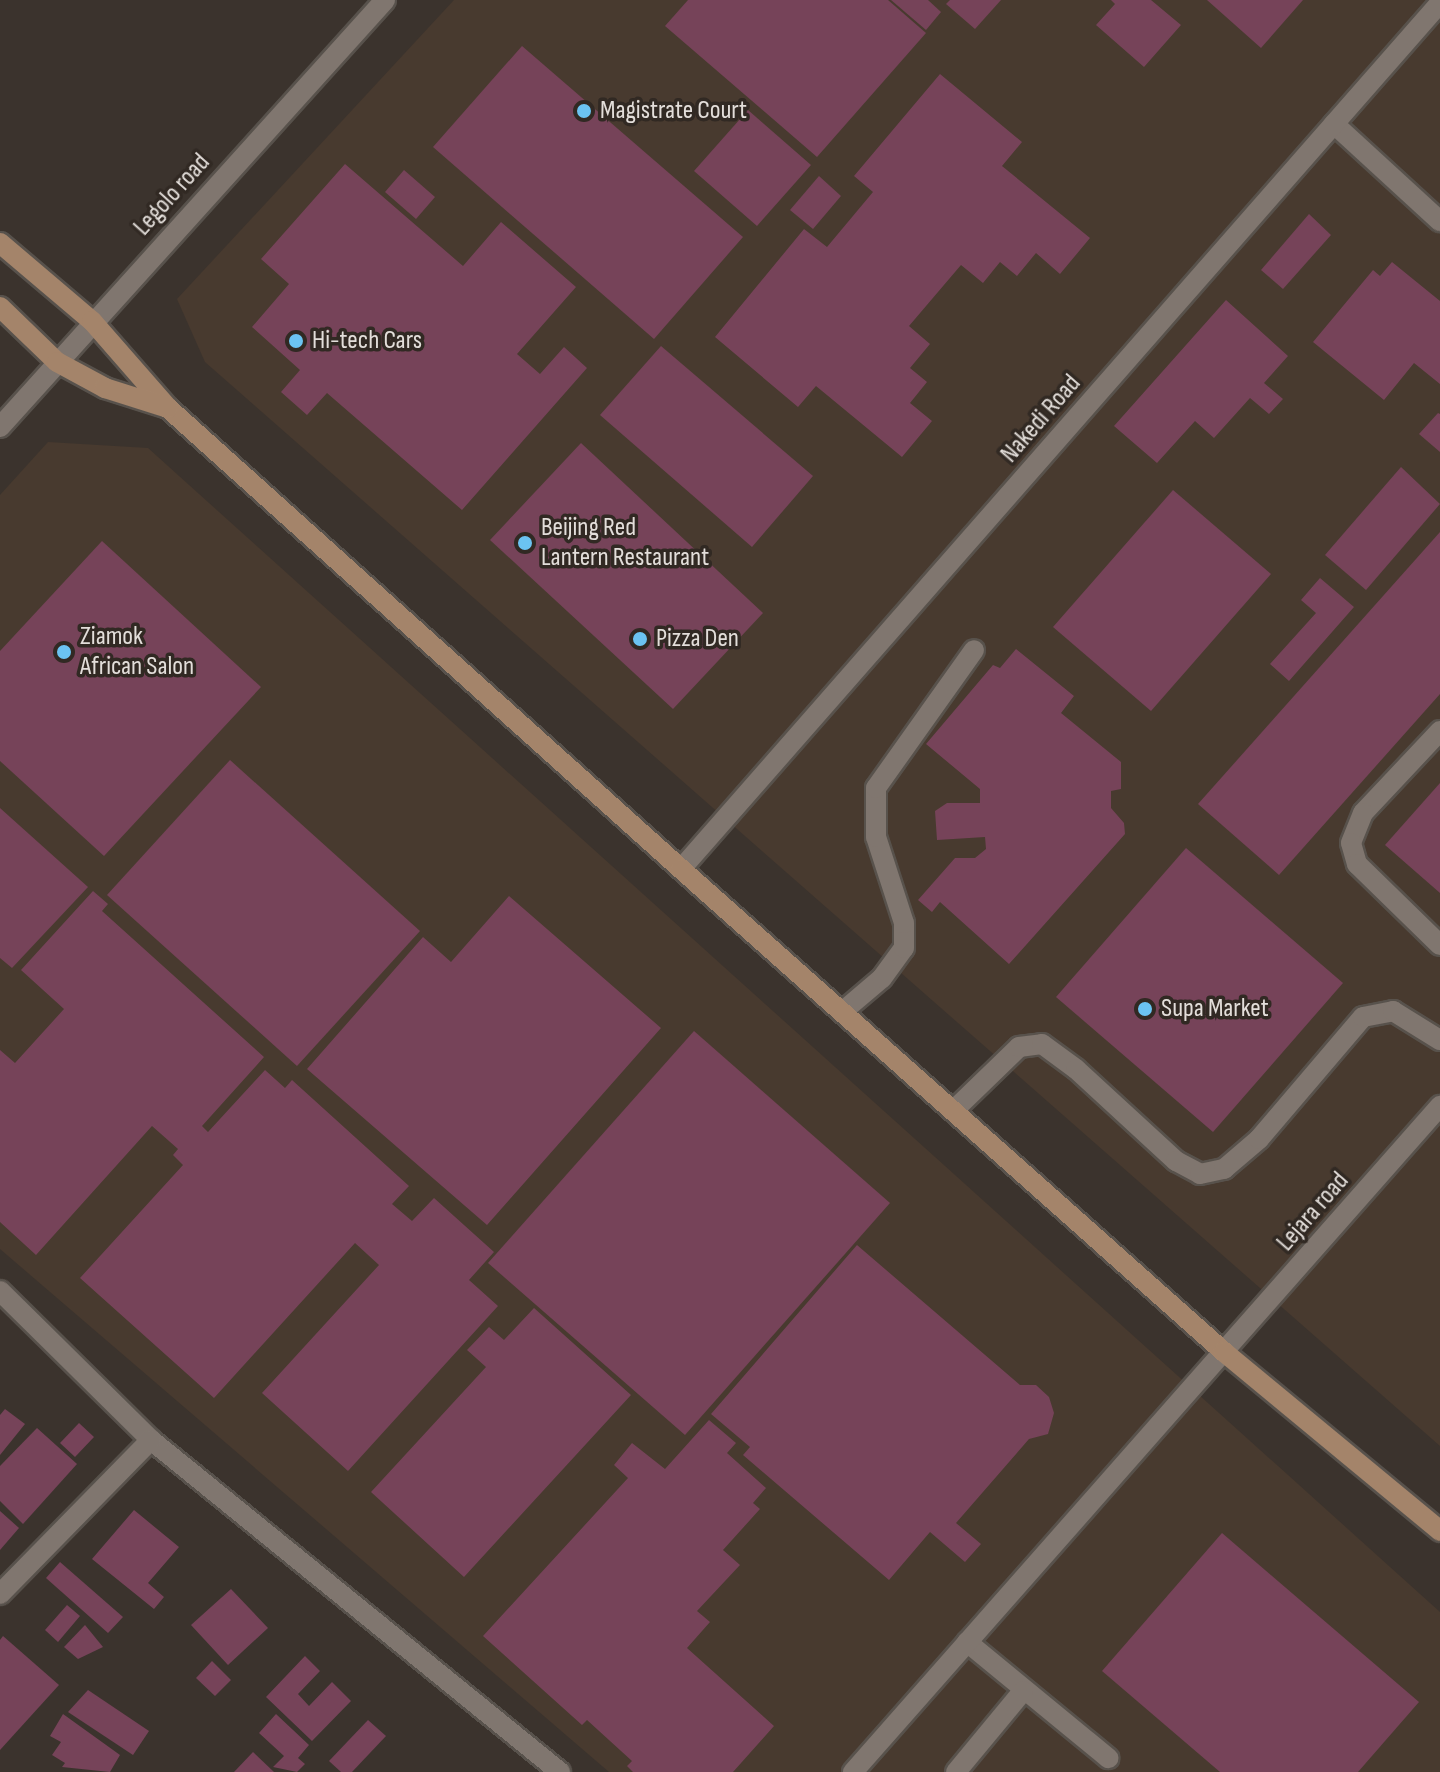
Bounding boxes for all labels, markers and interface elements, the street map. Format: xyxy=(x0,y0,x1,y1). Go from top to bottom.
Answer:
place label: Magistrate Court xyxy=(600,95,747,127)
marker: Magistrate Court xyxy=(575,102,593,120)
street label: Legolo road xyxy=(127,148,217,242)
place label: Hi-tech Cars xyxy=(312,325,422,357)
marker: Hi-tech Cars xyxy=(287,332,305,350)
street label: Nakedi Road xyxy=(994,369,1088,469)
place label: Beijing Red Lantern Restaurant xyxy=(541,512,709,574)
marker: Beijing Red Lantern Restaurant xyxy=(516,534,534,552)
place label: Ziamok African Salon xyxy=(80,621,194,682)
place label: Pizza Den xyxy=(656,623,739,655)
marker: Pizza Den xyxy=(631,630,649,648)
marker: Ziamok African Salon xyxy=(55,643,73,661)
place label: Supa Market xyxy=(1161,993,1269,1025)
marker: Supa Market xyxy=(1136,1000,1154,1018)
street label: Lejara road xyxy=(1270,1166,1356,1258)

